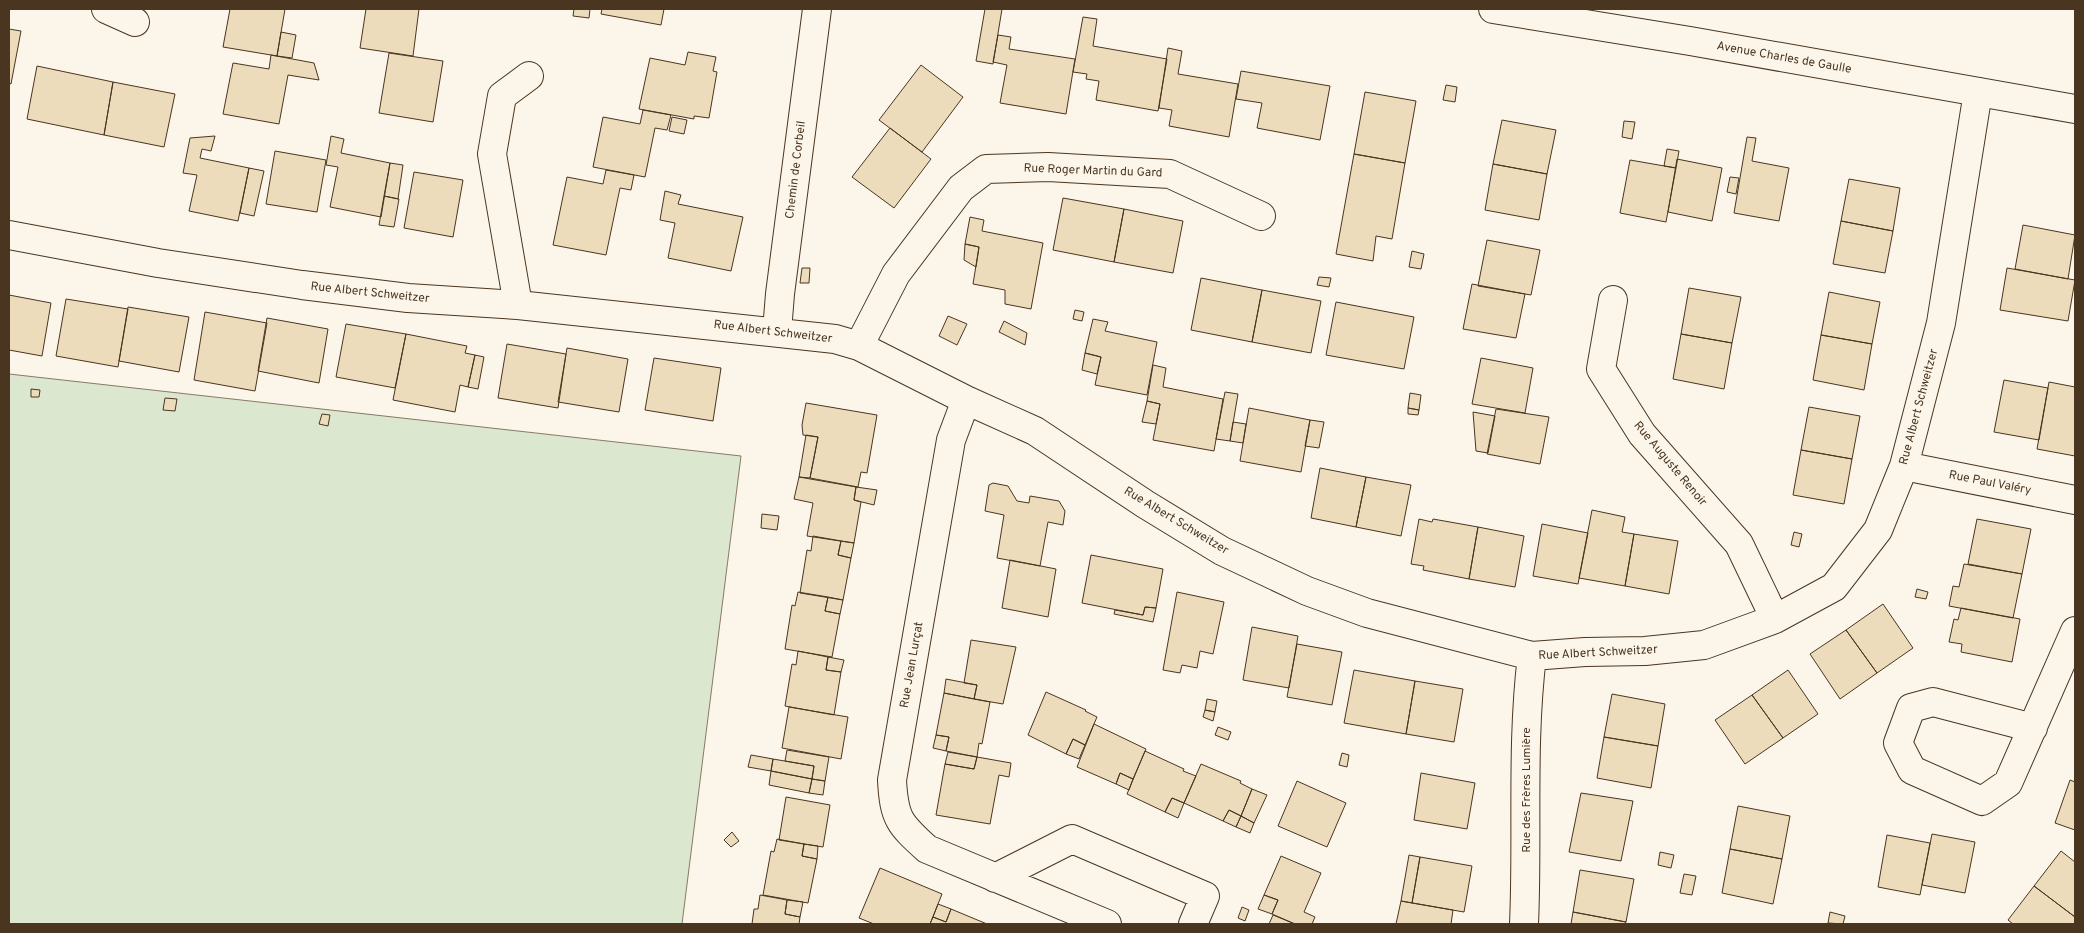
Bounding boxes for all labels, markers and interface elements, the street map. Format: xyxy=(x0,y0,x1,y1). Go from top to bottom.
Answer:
street label: Avenue Charles de Gaulle xyxy=(1715,38,1853,78)
street label: Chemin de Corbeil xyxy=(782,120,810,220)
street label: Rue Roger Martin du Gard xyxy=(1023,161,1163,181)
street label: Rue Albert Schweitzer xyxy=(310,279,431,307)
street label: Rue Albert Schweitzer xyxy=(713,317,834,347)
street label: Rue Albert Schweitzer xyxy=(1896,347,1942,467)
street label: Rue Auguste Renoir xyxy=(1630,418,1711,510)
street label: Rue Paul Valéry xyxy=(1947,467,2033,499)
street label: Rue Albert Schweitzer xyxy=(1121,483,1232,559)
street label: Rue Jean Lurçat xyxy=(897,621,927,709)
street label: Rue Albert Schweitzer xyxy=(1538,642,1658,664)
street label: Rue des Frères Lumière xyxy=(1519,727,1535,853)

